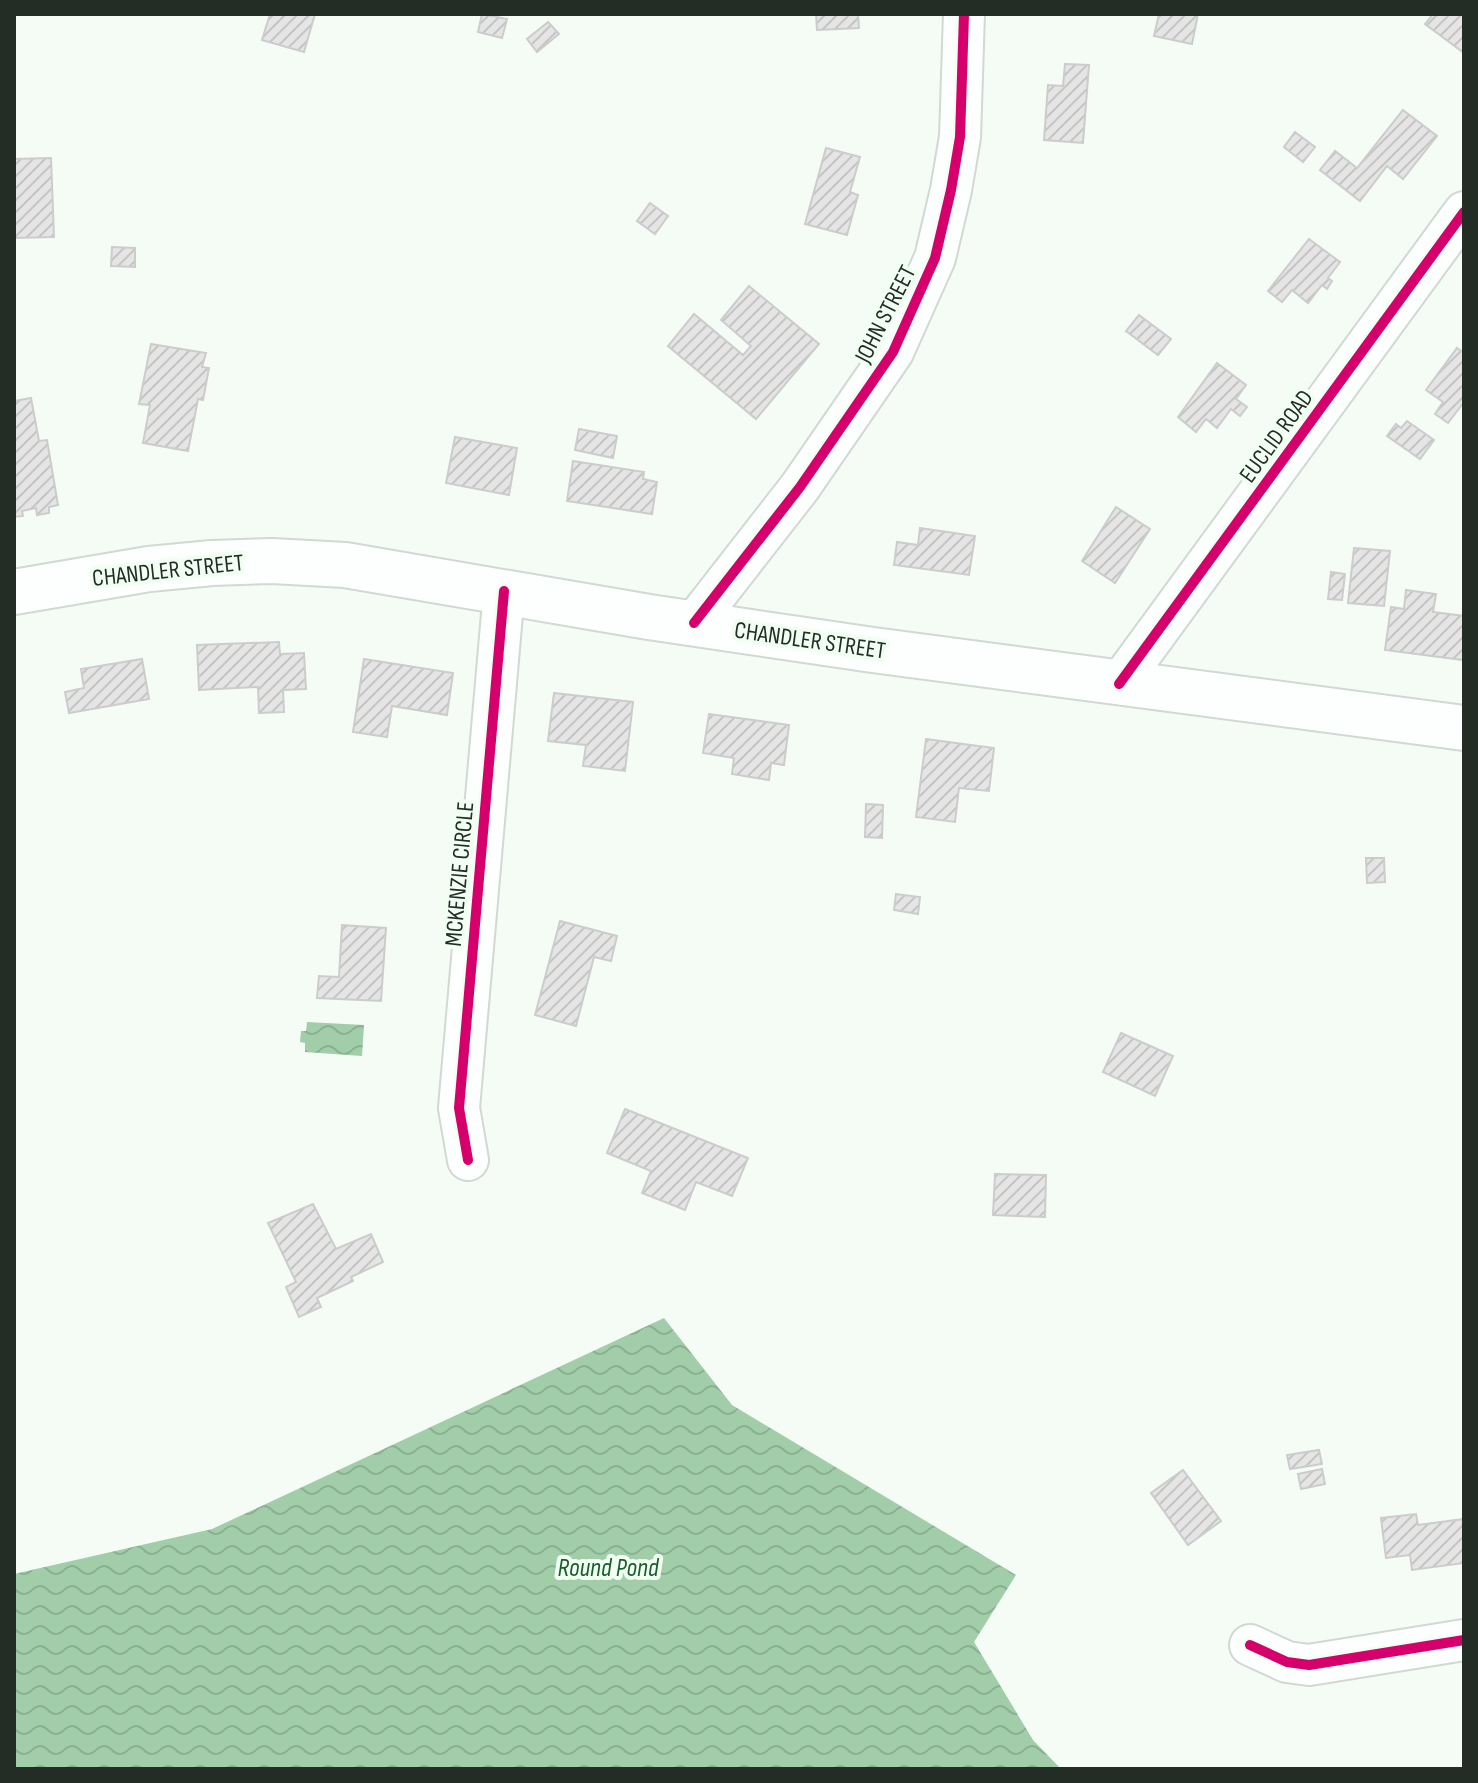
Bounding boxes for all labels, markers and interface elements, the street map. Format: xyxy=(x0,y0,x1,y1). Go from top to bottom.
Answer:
street label: JOHN STREET xyxy=(848,260,922,369)
street label: EUCLID ROAD xyxy=(1233,384,1320,488)
street label: CHANDLER STREET xyxy=(91,548,246,593)
street label: CHANDLER STREET xyxy=(733,616,888,665)
street label: MCKENZIE CIRCLE xyxy=(439,801,480,948)
water label: Round Pond xyxy=(557,1553,660,1584)

